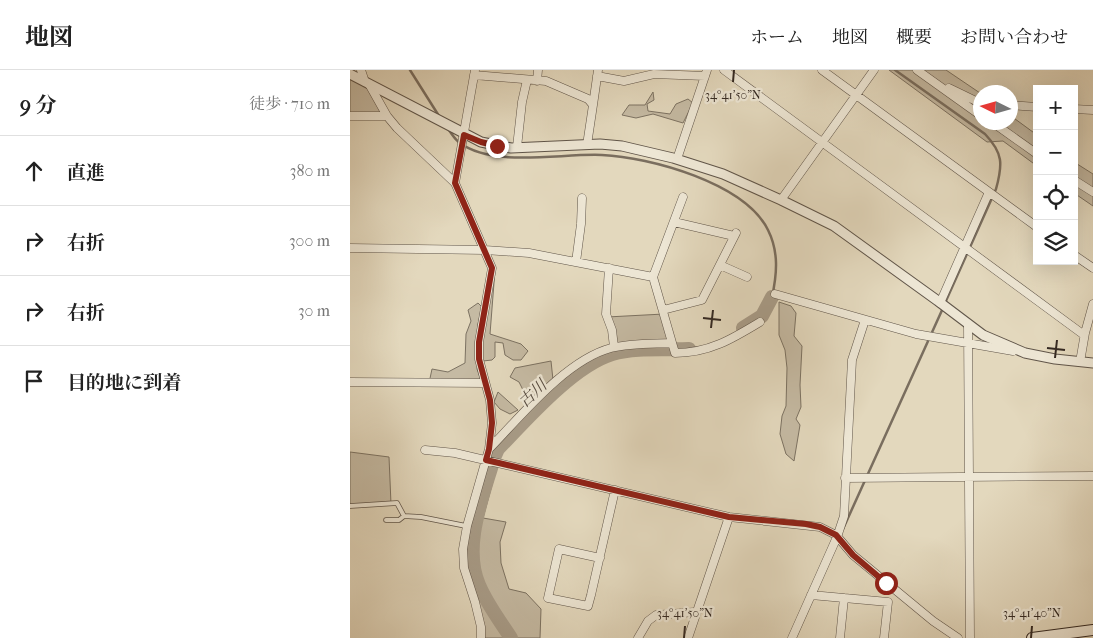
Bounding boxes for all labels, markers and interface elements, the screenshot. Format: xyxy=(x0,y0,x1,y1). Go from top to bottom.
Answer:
text: 地図 xyxy=(25,23,73,51)
text: ホーム xyxy=(750,27,804,48)
text: 地図 xyxy=(832,27,868,48)
text: 概要 xyxy=(896,27,932,48)
text: お問い合わせ xyxy=(960,27,1068,48)
north arrow xyxy=(973,85,1018,130)
map controls xyxy=(1033,85,1078,265)
button: + xyxy=(1033,85,1078,130)
text: 34°41'50"N xyxy=(705,88,761,102)
text: 9 分 xyxy=(20,93,57,117)
text: 徒歩 · 710 m xyxy=(249,94,330,113)
button: − xyxy=(1033,130,1078,175)
route end xyxy=(486,135,509,158)
icon: ahead xyxy=(20,157,48,185)
text: 380 m xyxy=(290,161,330,180)
text: 直進 xyxy=(67,162,105,184)
button: locate xyxy=(1033,175,1078,220)
button: layers xyxy=(1033,220,1078,265)
icon: right xyxy=(20,227,48,255)
text: 300 m xyxy=(289,231,330,250)
text: 右折 xyxy=(67,232,105,254)
icon: right xyxy=(20,297,48,325)
text: 30 m xyxy=(298,301,330,320)
text: 右折 xyxy=(67,302,105,324)
icon: arrive xyxy=(20,367,48,395)
text: 目的地に到着 xyxy=(67,372,181,394)
water label: 古川 xyxy=(514,374,552,411)
route start xyxy=(875,572,898,595)
text: 34°41'50"N xyxy=(657,606,713,620)
text: 34°41'40"N xyxy=(1003,606,1061,620)

